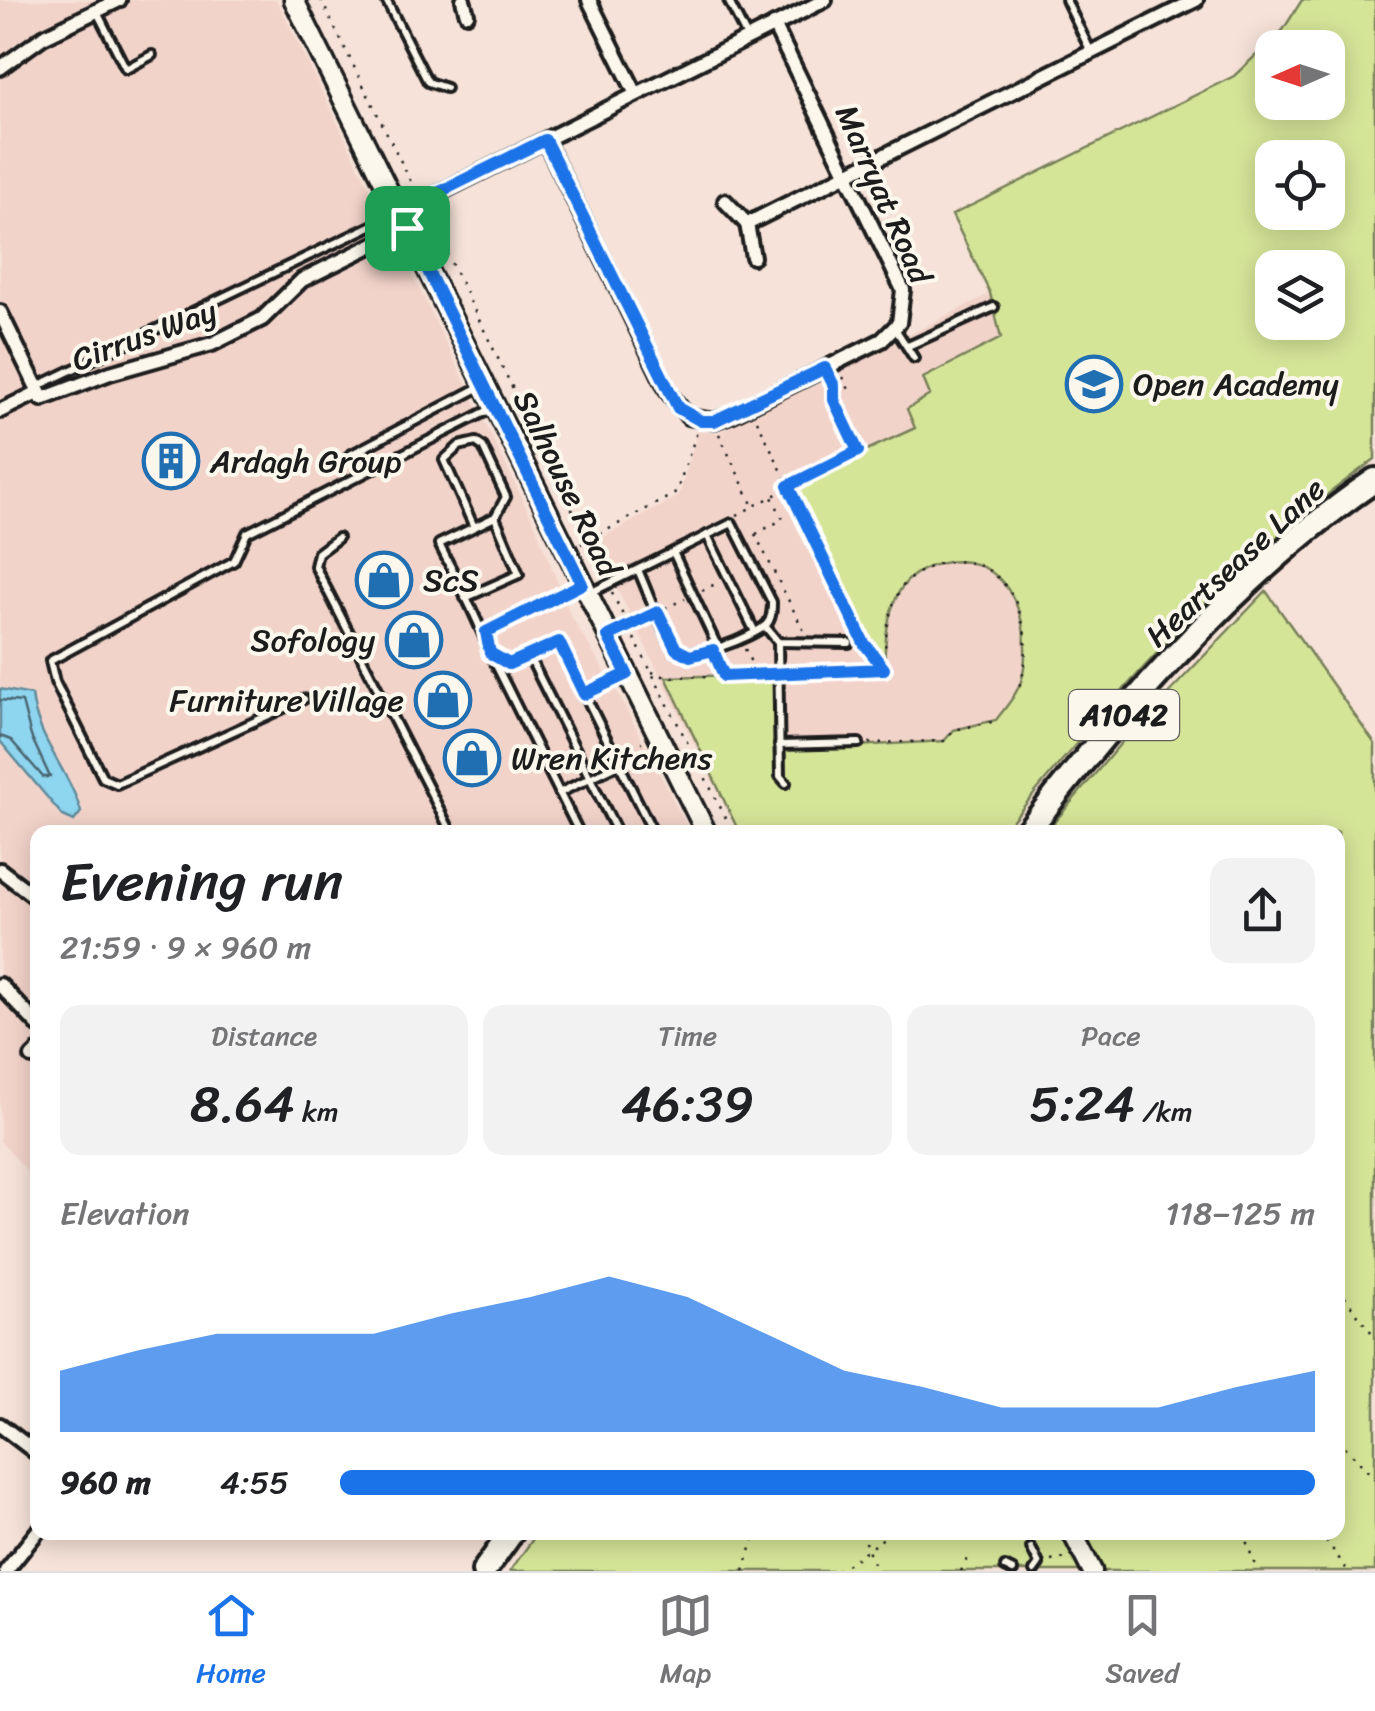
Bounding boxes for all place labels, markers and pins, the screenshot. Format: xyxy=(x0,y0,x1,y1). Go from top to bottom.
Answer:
pin xyxy=(365,186,450,271)
school or university icon: Open Academy xyxy=(1064,354,1124,414)
place label: Open Academy xyxy=(1133,356,1339,413)
building icon: Ardagh Group xyxy=(141,431,201,491)
place label: Ardagh Group xyxy=(209,433,402,490)
shop icon: ScS xyxy=(354,550,414,610)
place label: ScS xyxy=(423,552,479,609)
shop icon: Sofology xyxy=(384,610,444,670)
place label: Sofology xyxy=(250,612,375,669)
shop icon: Furniture Village xyxy=(413,670,473,730)
place label: Furniture Village xyxy=(169,672,404,729)
shop icon: Wren Kitchens xyxy=(442,728,502,788)
place label: Wren Kitchens xyxy=(511,730,713,787)

